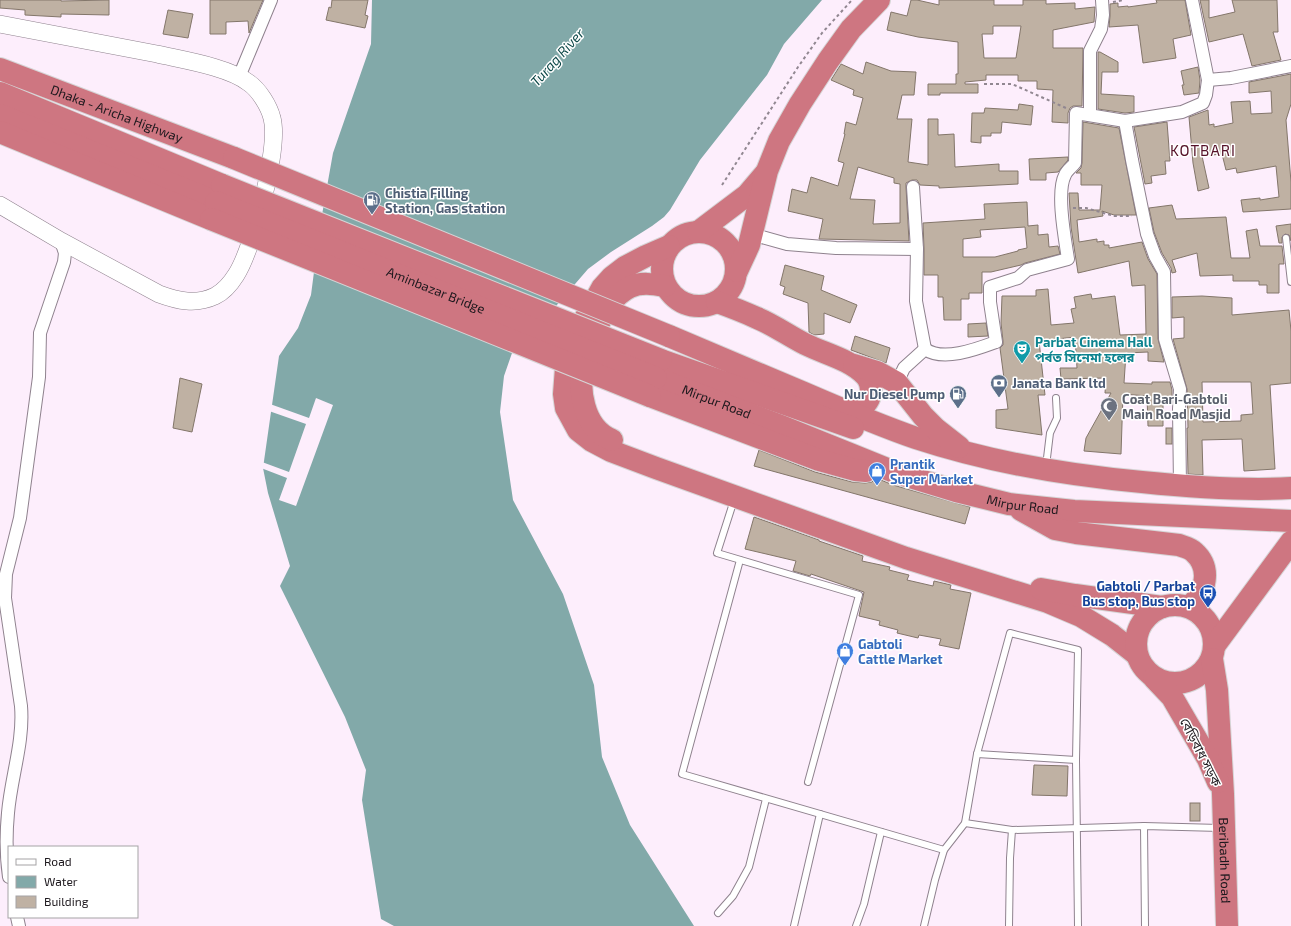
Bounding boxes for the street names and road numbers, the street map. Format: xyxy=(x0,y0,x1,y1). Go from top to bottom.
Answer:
street label: Dhaka - Aricha Highway xyxy=(48,81,185,146)
street label: Aminbazar Bridge xyxy=(384,263,488,317)
street label: Mirpur Road xyxy=(680,381,753,422)
street label: Mirpur Road xyxy=(985,491,1060,517)
street label: বেড়িবাধ সড়ক xyxy=(1177,715,1225,789)
street label: Beribadh Road xyxy=(1216,817,1234,904)

